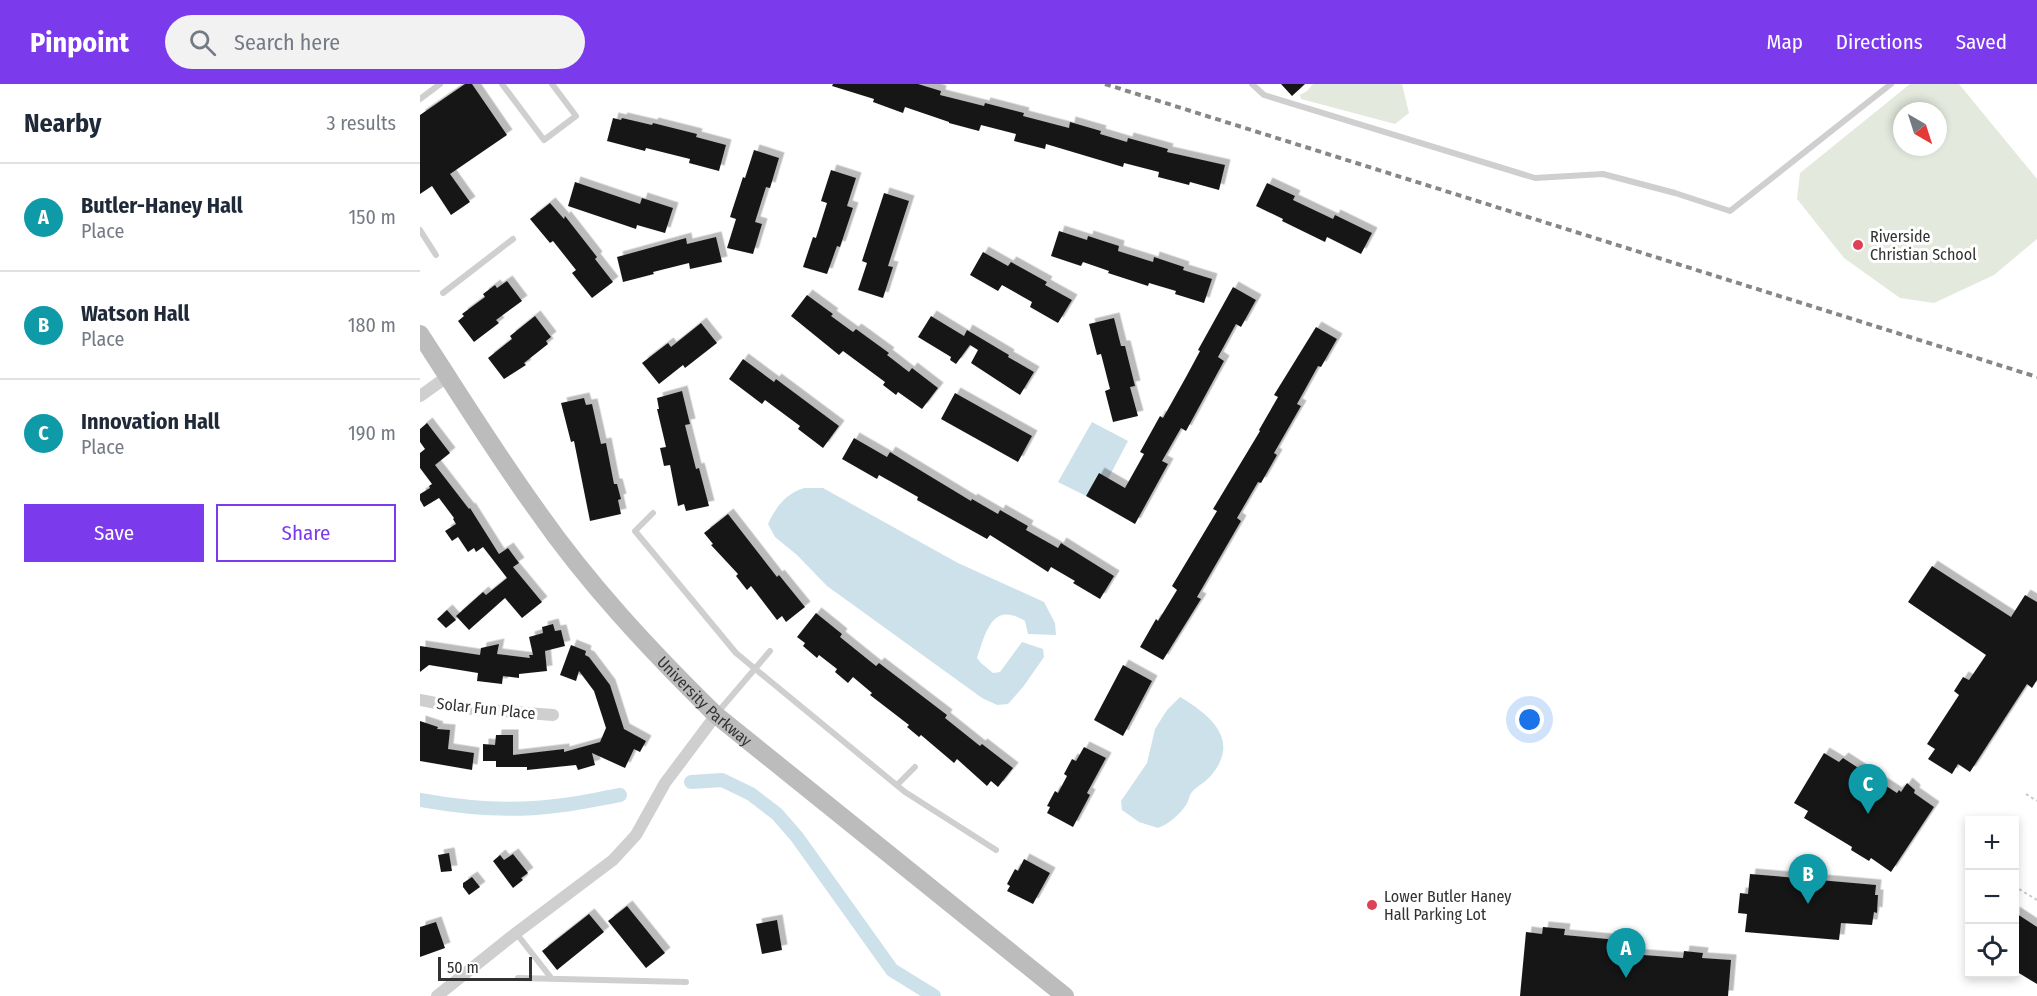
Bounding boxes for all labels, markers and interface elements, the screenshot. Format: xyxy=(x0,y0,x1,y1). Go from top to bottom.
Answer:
search box xyxy=(165,15,585,69)
text: Pinpoint xyxy=(30,26,129,59)
icon: search xyxy=(186,26,219,59)
text: Search here xyxy=(234,29,340,56)
text: Map xyxy=(1766,29,1803,55)
text: Directions xyxy=(1836,29,1923,55)
text: Saved xyxy=(1956,29,2007,55)
north arrow xyxy=(1893,102,1947,156)
text: Nearby xyxy=(24,108,101,139)
text: 3 results xyxy=(327,111,396,135)
text: Butler-Haney Hall xyxy=(81,192,243,219)
text: A xyxy=(38,205,49,229)
text: 150 m xyxy=(349,205,396,229)
text: Place xyxy=(81,219,124,243)
place label: Riverside Christian School xyxy=(1870,227,1976,264)
marker: Riverside Christian School xyxy=(1851,238,1865,252)
text: Watson Hall xyxy=(81,300,189,327)
text: B xyxy=(38,313,49,337)
text: 180 m xyxy=(348,313,396,337)
text: Place xyxy=(81,327,124,351)
text: Innovation Hall xyxy=(81,408,220,435)
text: C xyxy=(38,421,49,445)
text: 190 m xyxy=(348,421,396,445)
text: Place xyxy=(81,435,124,459)
button: Save xyxy=(24,504,204,562)
button: Share xyxy=(216,504,396,562)
street label: University Parkway xyxy=(653,652,756,751)
street label: Solar Fun Place xyxy=(436,694,536,723)
your location xyxy=(1515,705,1544,734)
pin: C xyxy=(1848,764,1888,814)
map controls xyxy=(1965,816,2019,978)
button: + xyxy=(1965,816,2019,870)
pin: B xyxy=(1788,854,1828,904)
button: − xyxy=(1965,870,2019,924)
place label: Lower Butler Haney Hall Parking Lot xyxy=(1384,887,1512,924)
marker: Lower Butler Haney Hall Parking Lot xyxy=(1365,898,1379,912)
button: locate xyxy=(1965,924,2019,978)
pin: A xyxy=(1606,928,1646,978)
scale bar xyxy=(438,954,532,982)
text: 50 m xyxy=(447,958,479,977)

